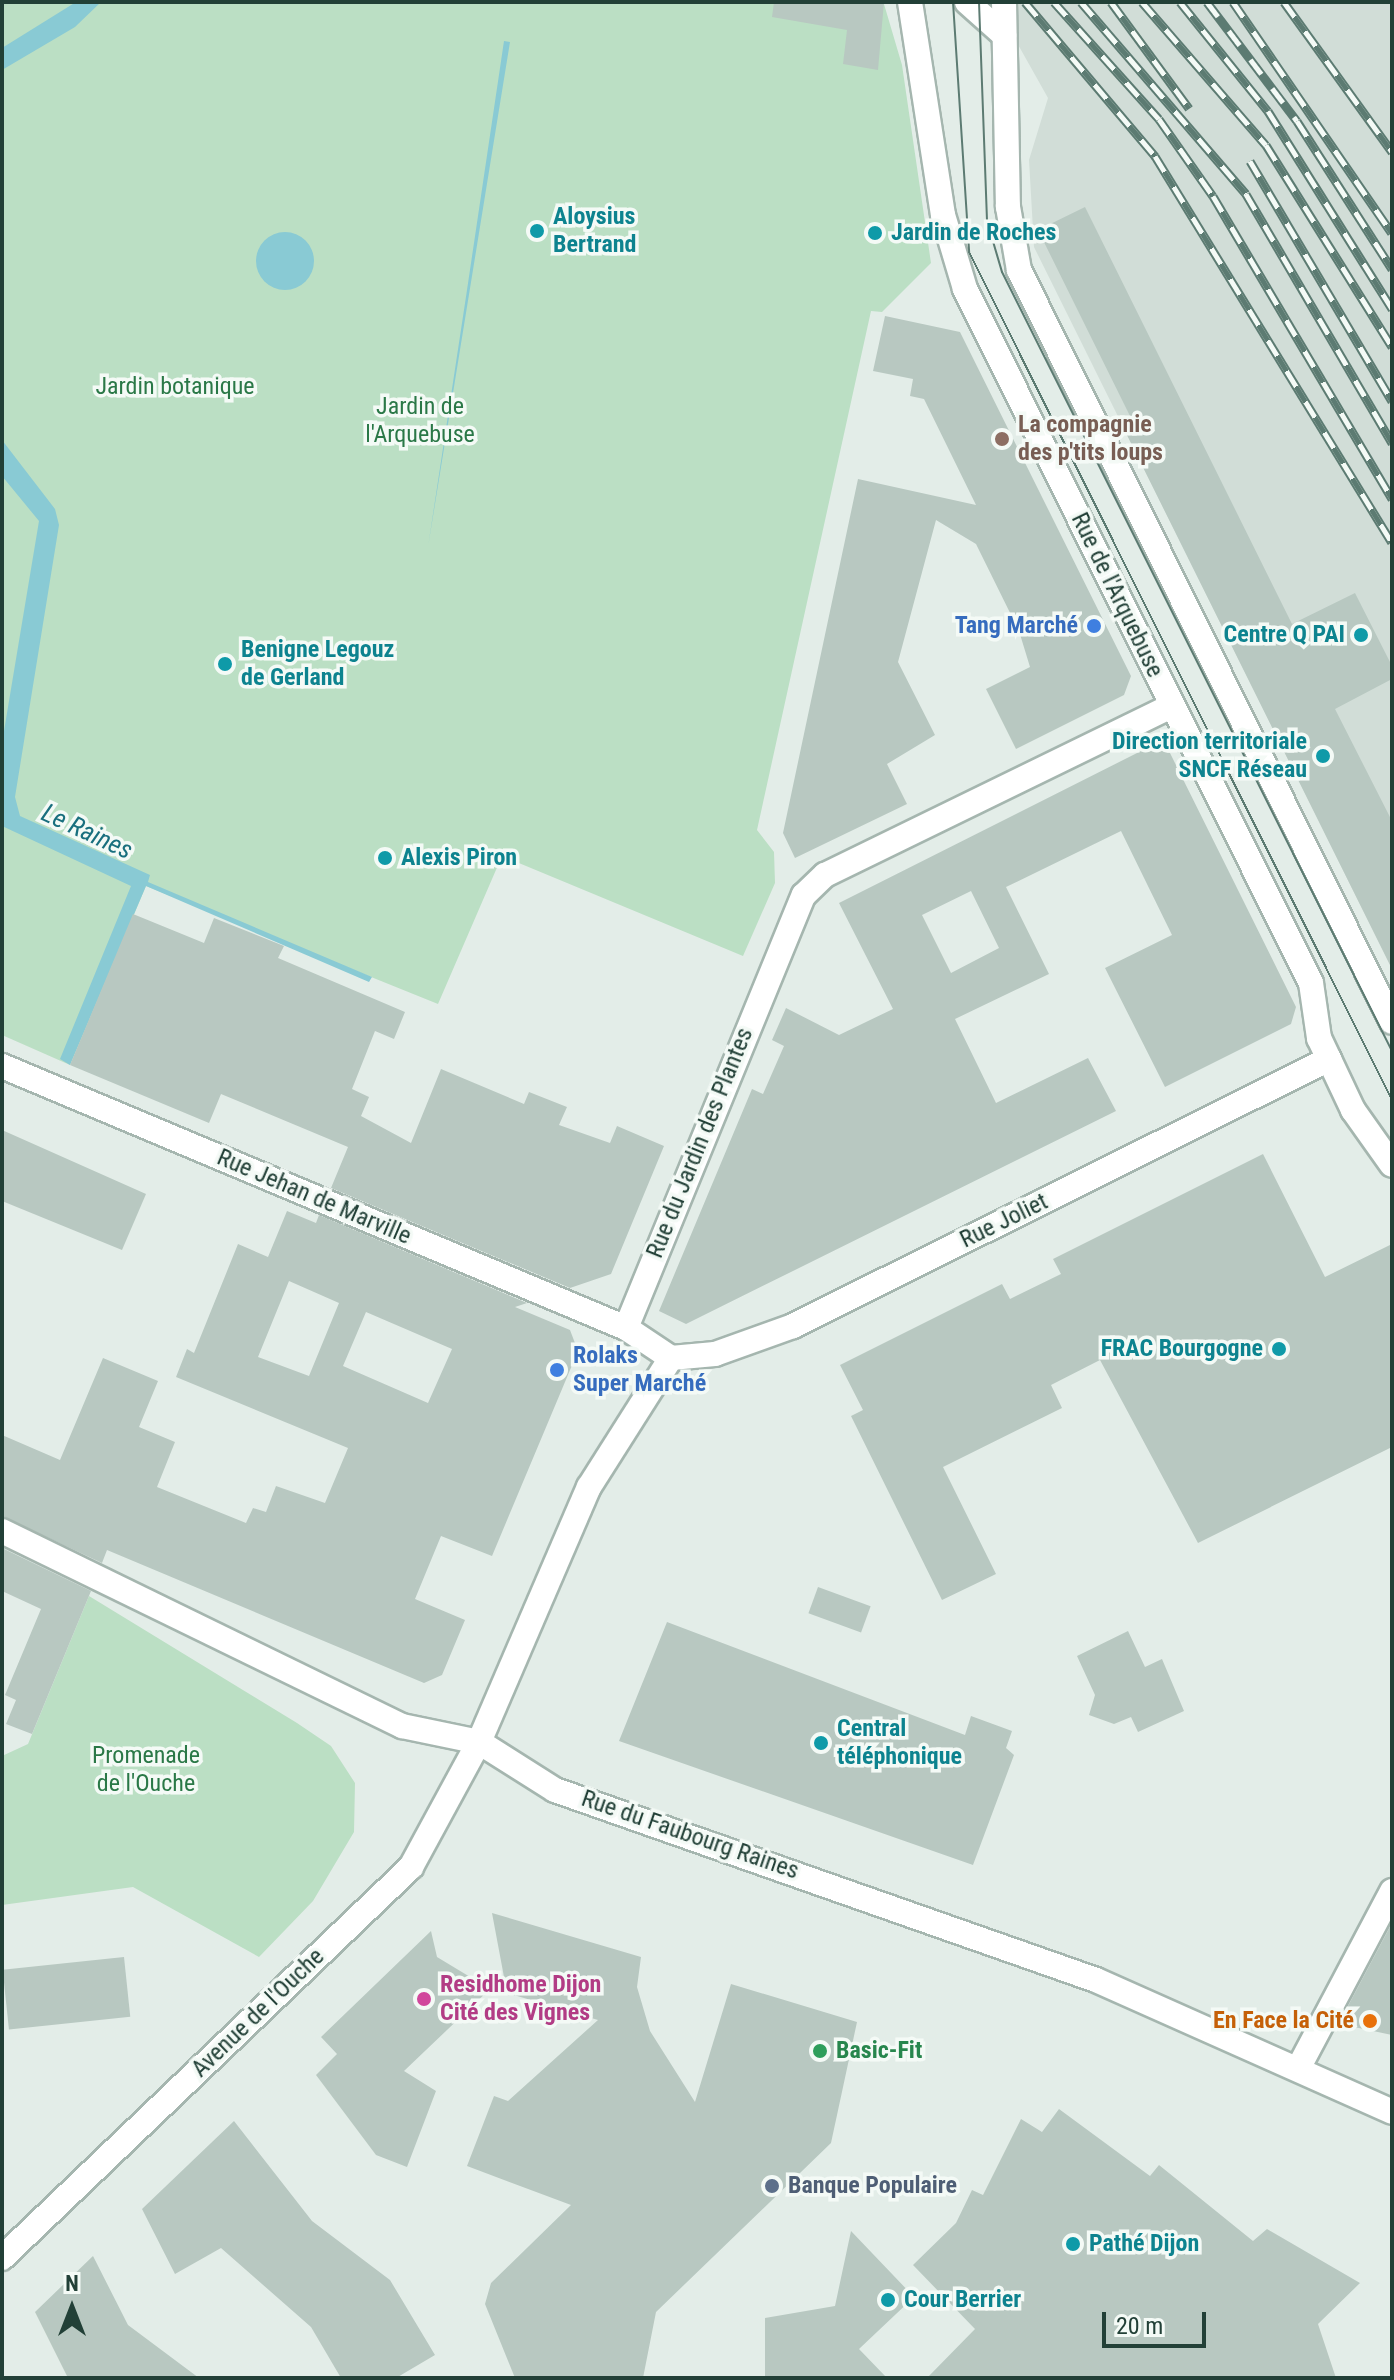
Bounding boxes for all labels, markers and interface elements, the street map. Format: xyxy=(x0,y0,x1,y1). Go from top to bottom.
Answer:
place label: Aloysius Bertrand xyxy=(553,203,636,259)
place label: Jardin de Roches xyxy=(891,219,1056,247)
marker: Aloysius Bertrand xyxy=(528,222,546,240)
marker: Jardin de Roches xyxy=(866,224,884,242)
park label: Jardin botanique xyxy=(95,373,255,401)
park label: Jardin de l'Arquebuse xyxy=(365,393,475,449)
place label: La compagnie des p'tits loups xyxy=(1018,411,1163,467)
marker: La compagnie des p'tits loups xyxy=(993,430,1011,448)
street label: Rue de l'Arquebuse xyxy=(1065,508,1169,682)
place label: Tang Marché xyxy=(955,612,1078,640)
marker: Tang Marché xyxy=(1085,617,1103,635)
place label: Centre Q PAI xyxy=(1224,621,1345,649)
marker: Centre Q PAI xyxy=(1352,626,1370,644)
place label: Benigne Legouz de Gerland xyxy=(241,636,394,692)
marker: Benigne Legouz de Gerland xyxy=(216,655,234,673)
place label: Direction territoriale SNCF Réseau xyxy=(1112,728,1307,784)
marker: Direction territoriale SNCF Réseau xyxy=(1314,747,1332,765)
water label: Le Raines xyxy=(37,797,137,867)
place label: Alexis Piron xyxy=(401,844,517,872)
marker: Alexis Piron xyxy=(376,849,394,867)
street label: Rue du Jardin des Plantes xyxy=(641,1024,759,1262)
street label: Rue Jehan de Marville xyxy=(213,1143,415,1251)
street label: Rue Joliet xyxy=(955,1187,1053,1255)
place label: FRAC Bourgogne xyxy=(1101,1335,1263,1363)
marker: FRAC Bourgogne xyxy=(1270,1340,1288,1358)
place label: Rolaks Super Marché xyxy=(573,1342,706,1398)
marker: Rolaks Super Marché xyxy=(548,1361,566,1379)
place label: Central téléphonique xyxy=(837,1715,962,1771)
marker: Central téléphonique xyxy=(812,1734,830,1752)
park label: Promenade de l'Ouche xyxy=(92,1742,200,1798)
street label: Rue du Faubourg Raines xyxy=(578,1784,802,1886)
street label: Avenue de l'Ouche xyxy=(186,1943,330,2083)
place label: Residhome Dijon Cité des Vignes xyxy=(440,1971,601,2027)
marker: Residhome Dijon Cité des Vignes xyxy=(415,1990,433,2008)
place label: En Face la Cité xyxy=(1213,2007,1354,2035)
marker: En Face la Cité xyxy=(1361,2012,1379,2030)
place label: Basic-Fit xyxy=(836,2037,922,2065)
marker: Basic-Fit xyxy=(811,2042,829,2060)
place label: Banque Populaire xyxy=(788,2172,957,2200)
marker: Banque Populaire xyxy=(763,2177,781,2195)
place label: Pathé Dijon xyxy=(1089,2230,1199,2258)
marker: Pathé Dijon xyxy=(1064,2235,1082,2253)
north arrow xyxy=(32,2268,112,2348)
text: N xyxy=(65,2271,79,2296)
place label: Cour Berrier xyxy=(904,2286,1021,2314)
marker: Cour Berrier xyxy=(879,2291,897,2309)
scale bar xyxy=(1106,2296,1210,2346)
text: 20 m xyxy=(1116,2312,1163,2340)

